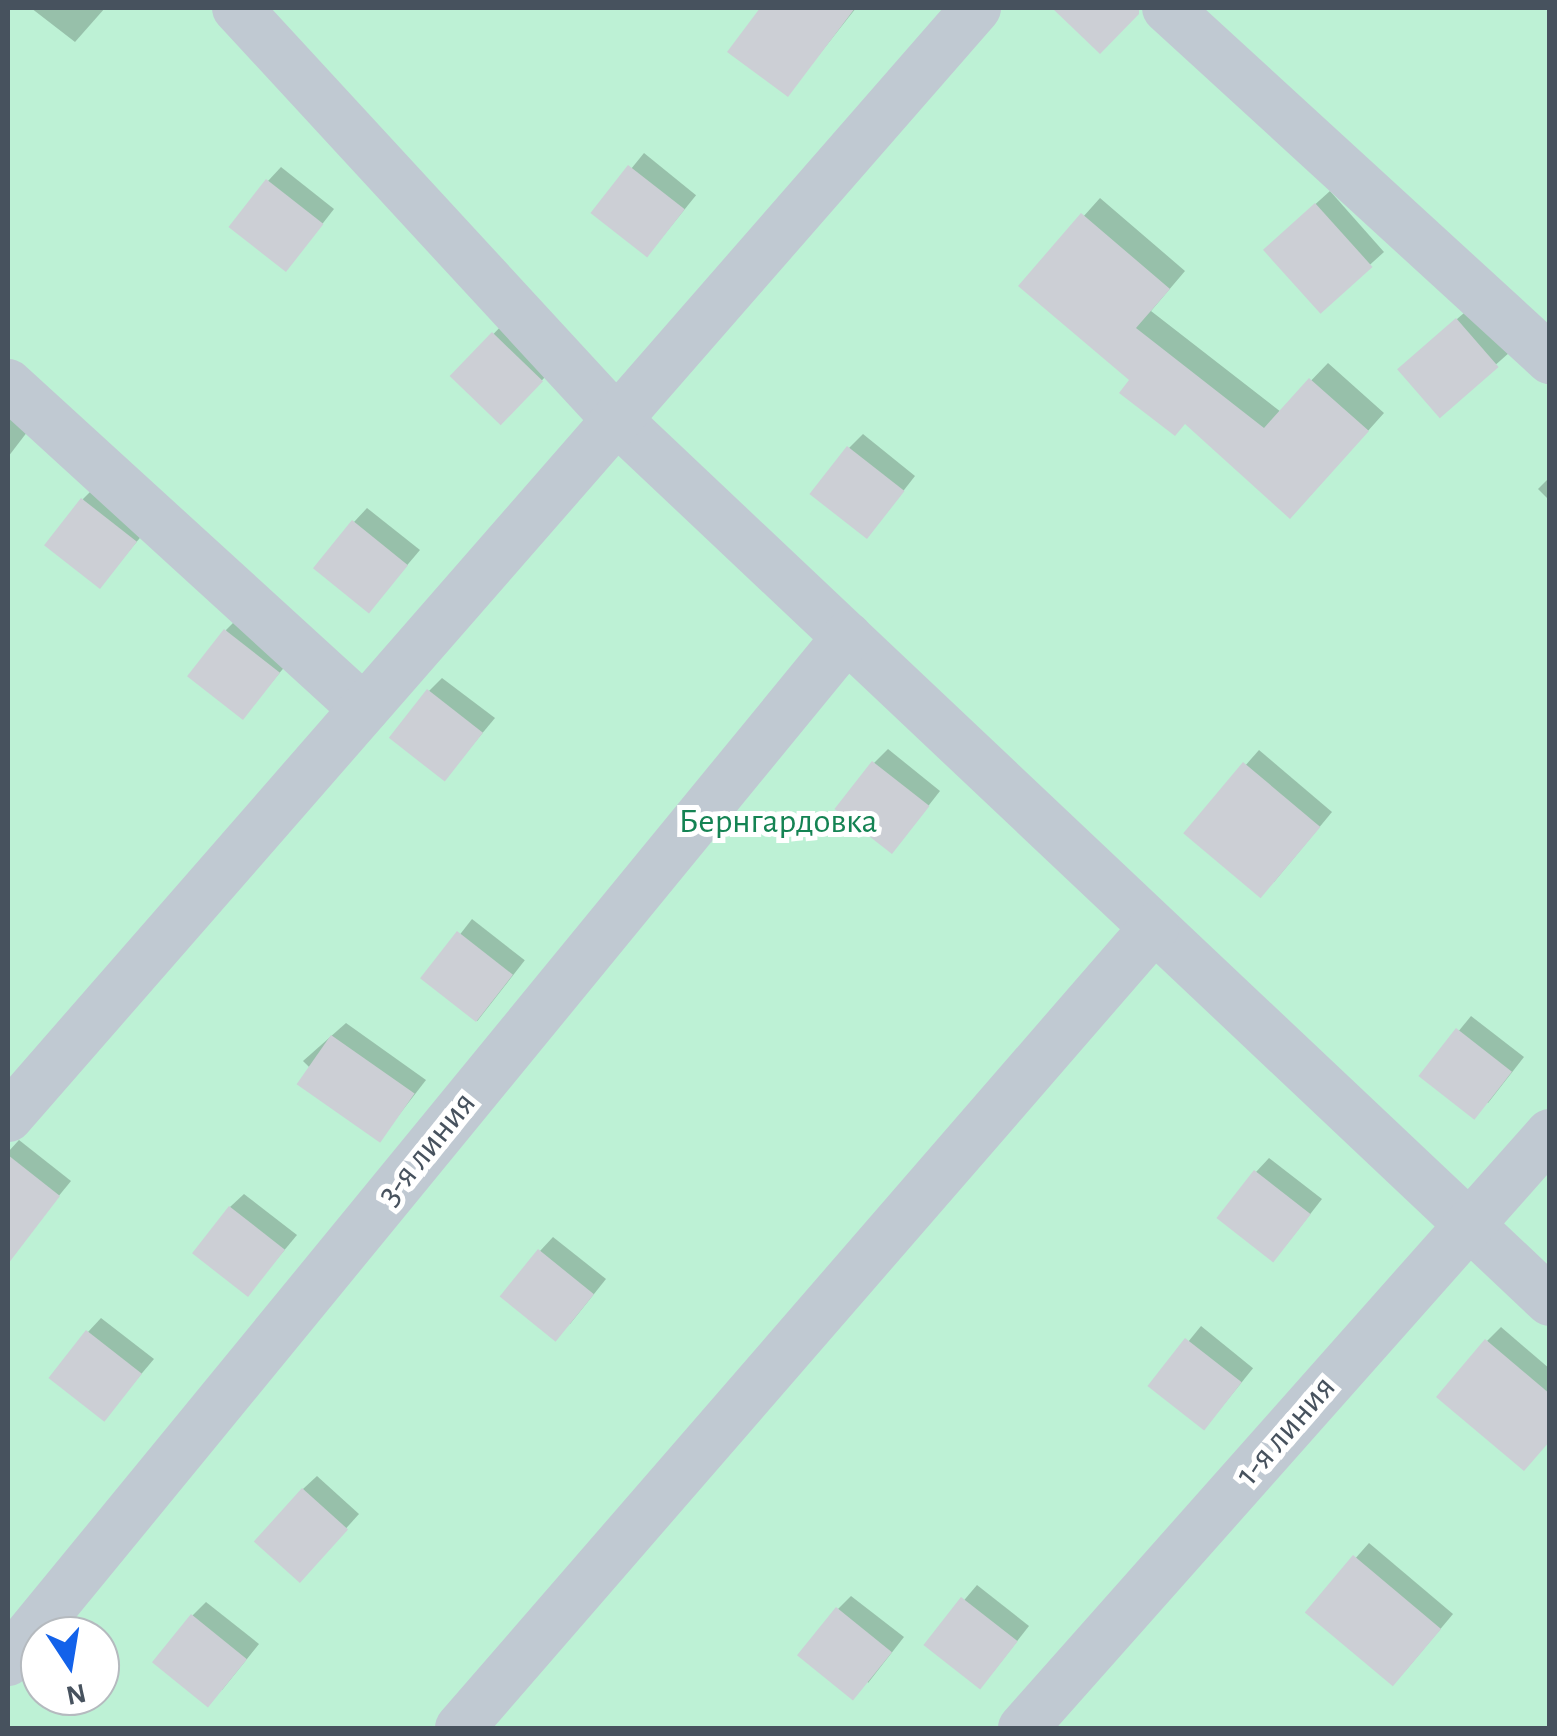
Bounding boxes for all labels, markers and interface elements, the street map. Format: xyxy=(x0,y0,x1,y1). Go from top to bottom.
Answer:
park label: Бернгардовка xyxy=(679,801,877,843)
street label: 3-я линия xyxy=(369,1084,485,1214)
street label: 1-я линия xyxy=(1227,1368,1345,1494)
north arrow xyxy=(20,1616,120,1716)
text: N xyxy=(63,1678,88,1709)

